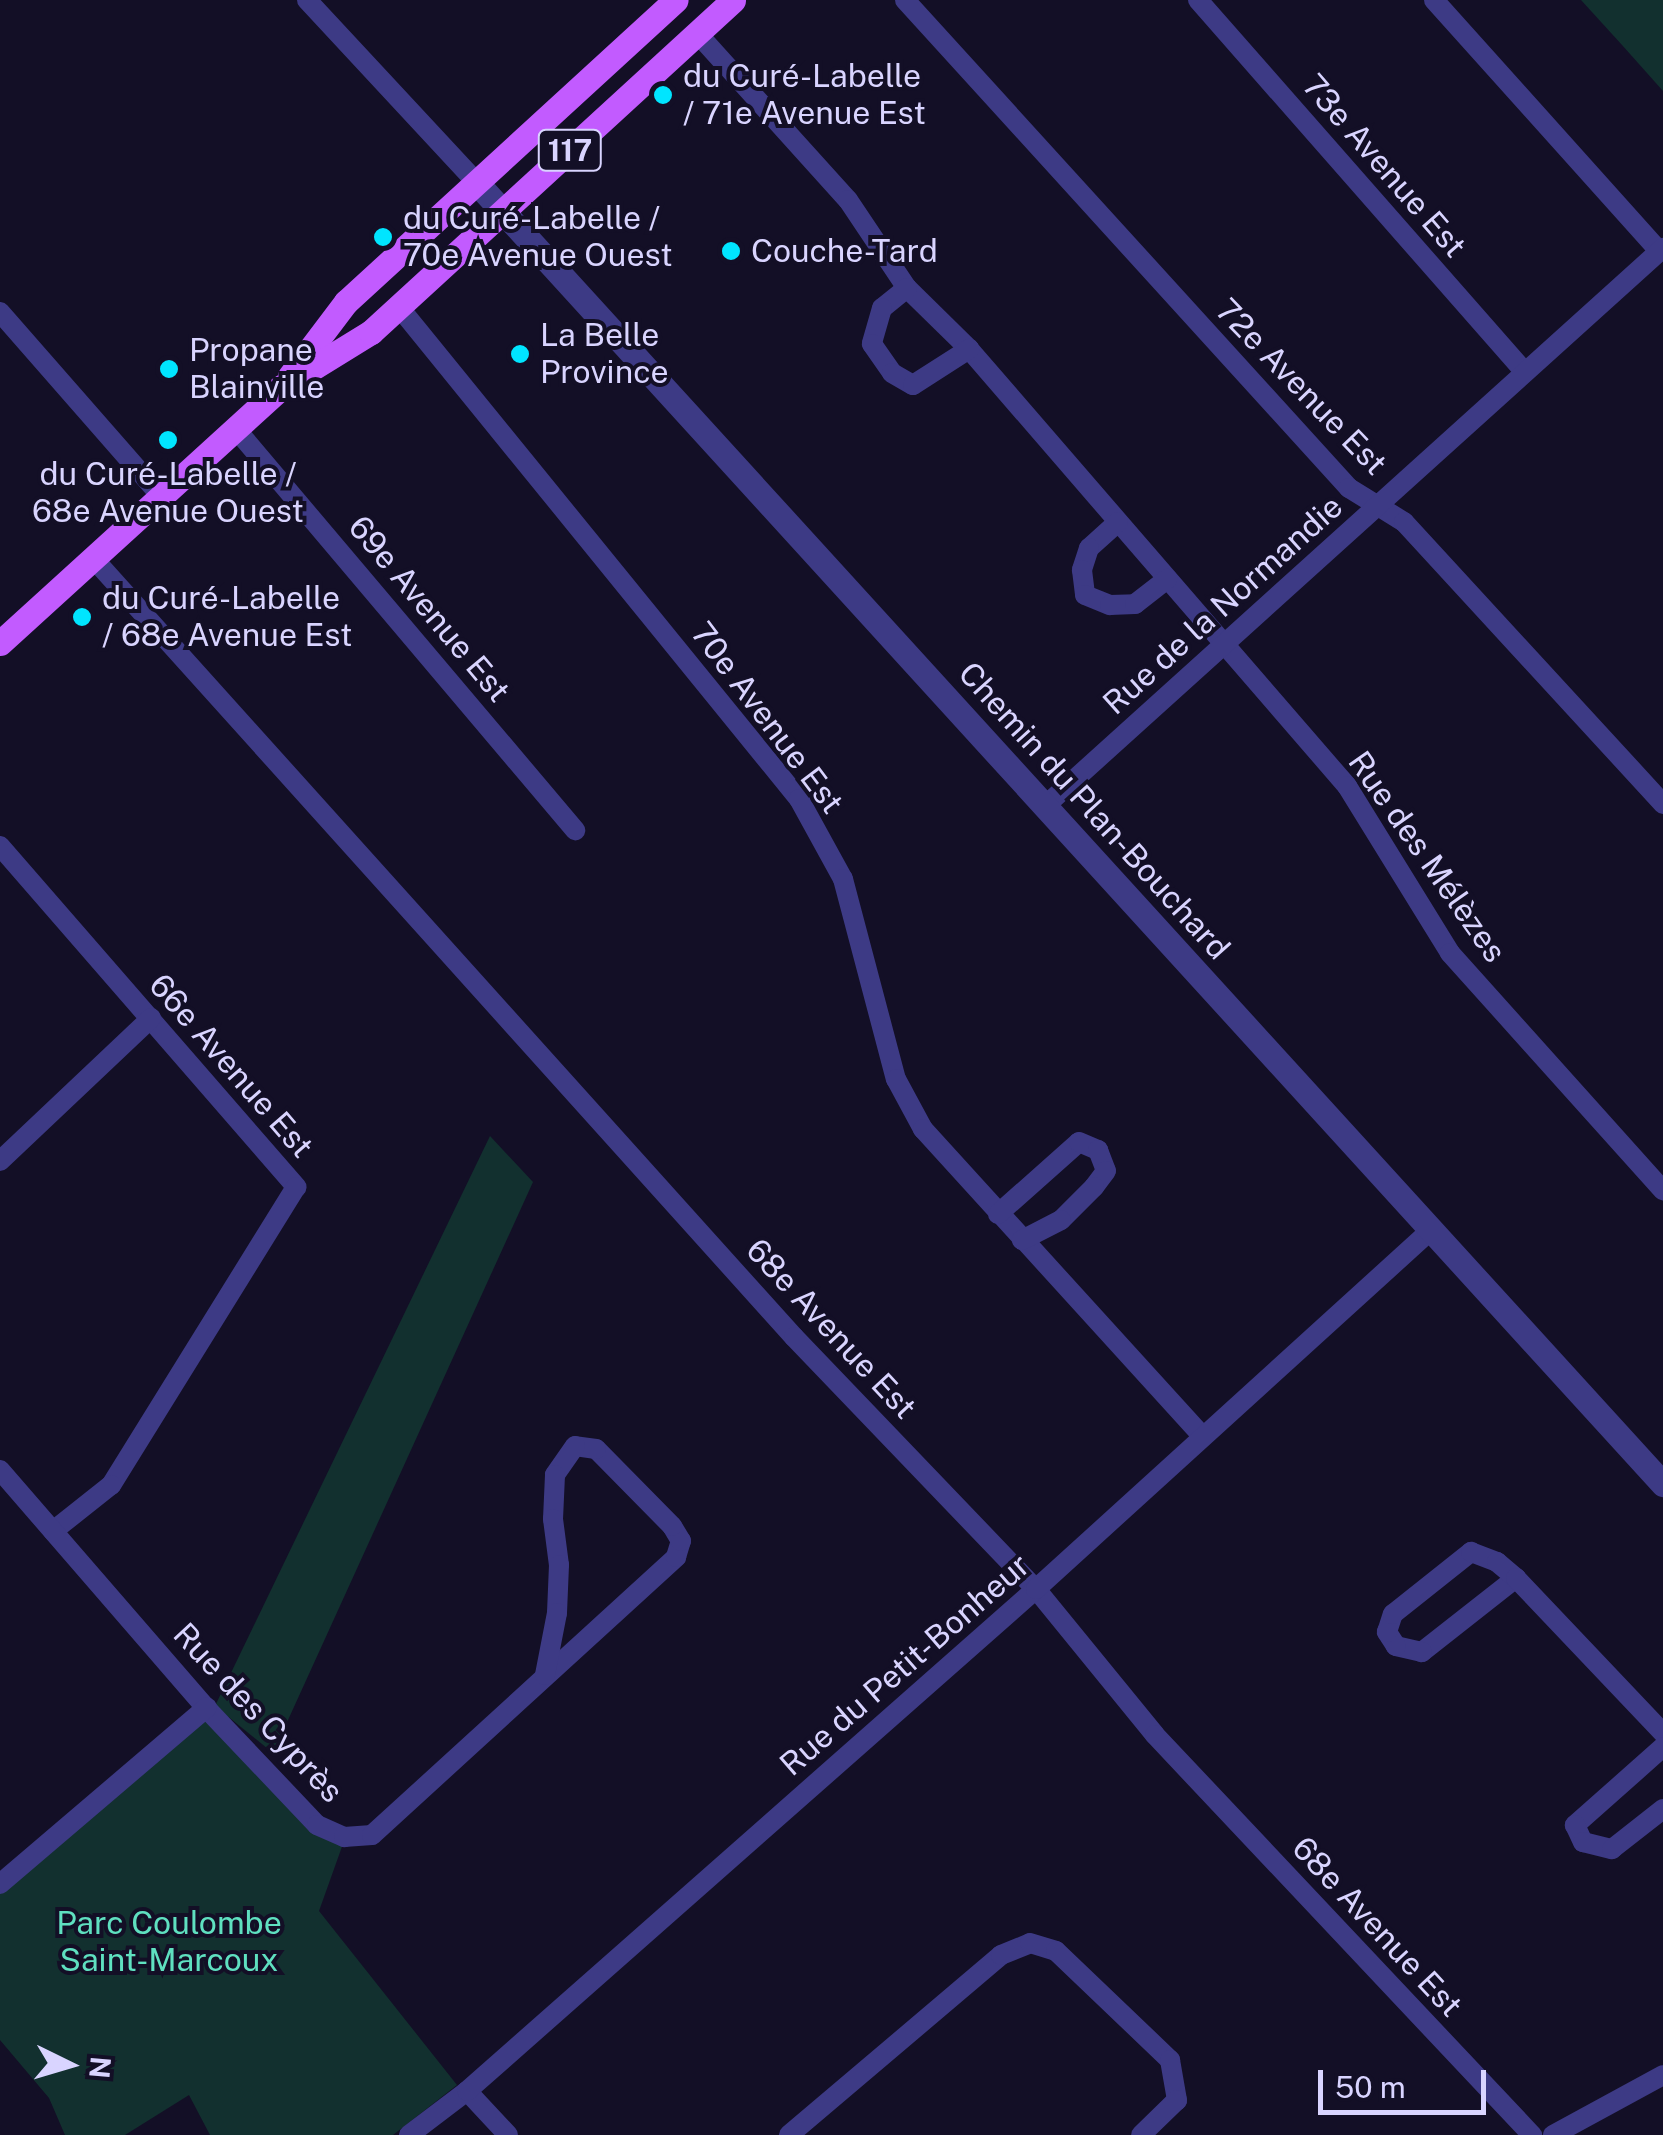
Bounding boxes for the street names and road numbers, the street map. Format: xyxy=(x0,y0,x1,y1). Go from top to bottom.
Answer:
street label: 73e Avenue Est xyxy=(1294,67,1474,265)
road number: 117 xyxy=(538,125,602,175)
street label: 72e Avenue Est xyxy=(1207,291,1395,483)
street label: Rue de la Normandie xyxy=(1095,487,1351,723)
street label: 69e Avenue Est xyxy=(340,508,518,710)
street label: 70e Avenue Est xyxy=(683,615,851,821)
street label: Chemin du Plan-Bouchard xyxy=(950,654,1238,968)
street label: Rue des Mélèzes xyxy=(1340,744,1514,970)
street label: 66e Avenue Est xyxy=(141,966,321,1166)
street label: 68e Avenue Est xyxy=(738,1231,924,1427)
street label: Rue du Petit-Bonheur xyxy=(772,1546,1038,1784)
street label: Rue des Cyprès xyxy=(165,1615,351,1811)
street label: 68e Avenue Est xyxy=(1284,1829,1470,2025)

